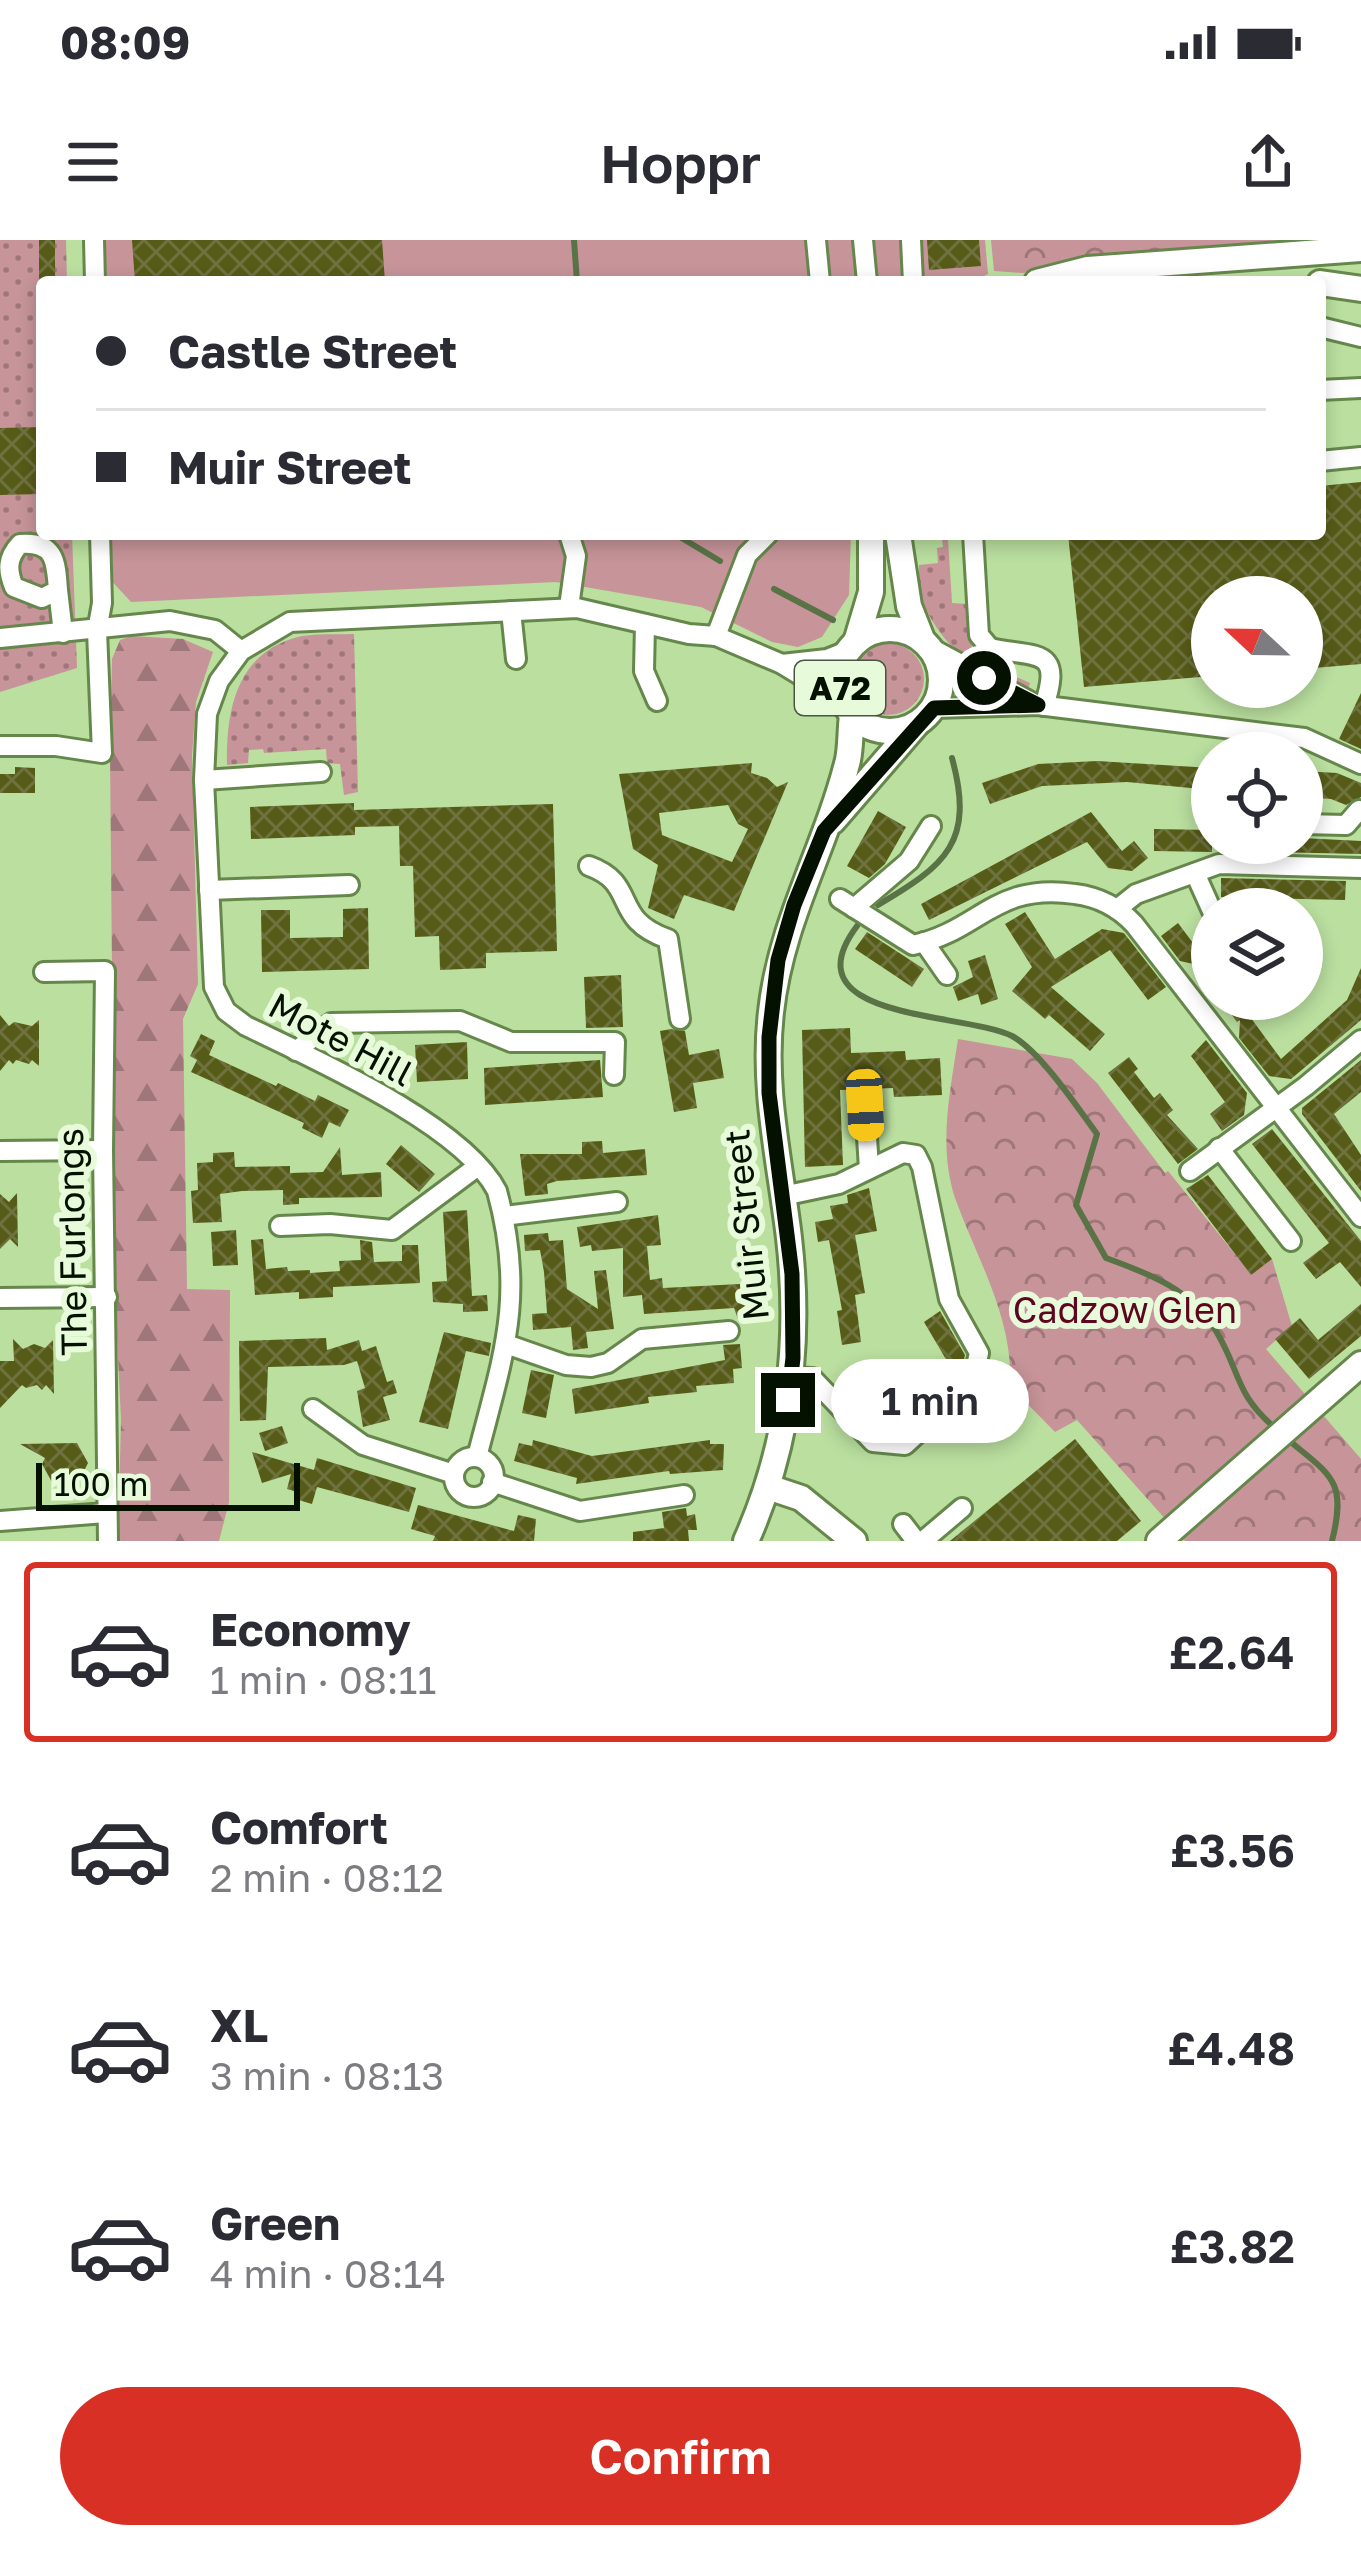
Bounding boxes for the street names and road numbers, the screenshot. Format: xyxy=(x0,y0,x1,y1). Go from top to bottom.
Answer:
road number: A72 xyxy=(795,661,885,715)
street label: Mote Hill xyxy=(262,983,421,1094)
street label: Muir Street xyxy=(714,1127,777,1323)
street label: The Furlongs xyxy=(48,1128,95,1356)

